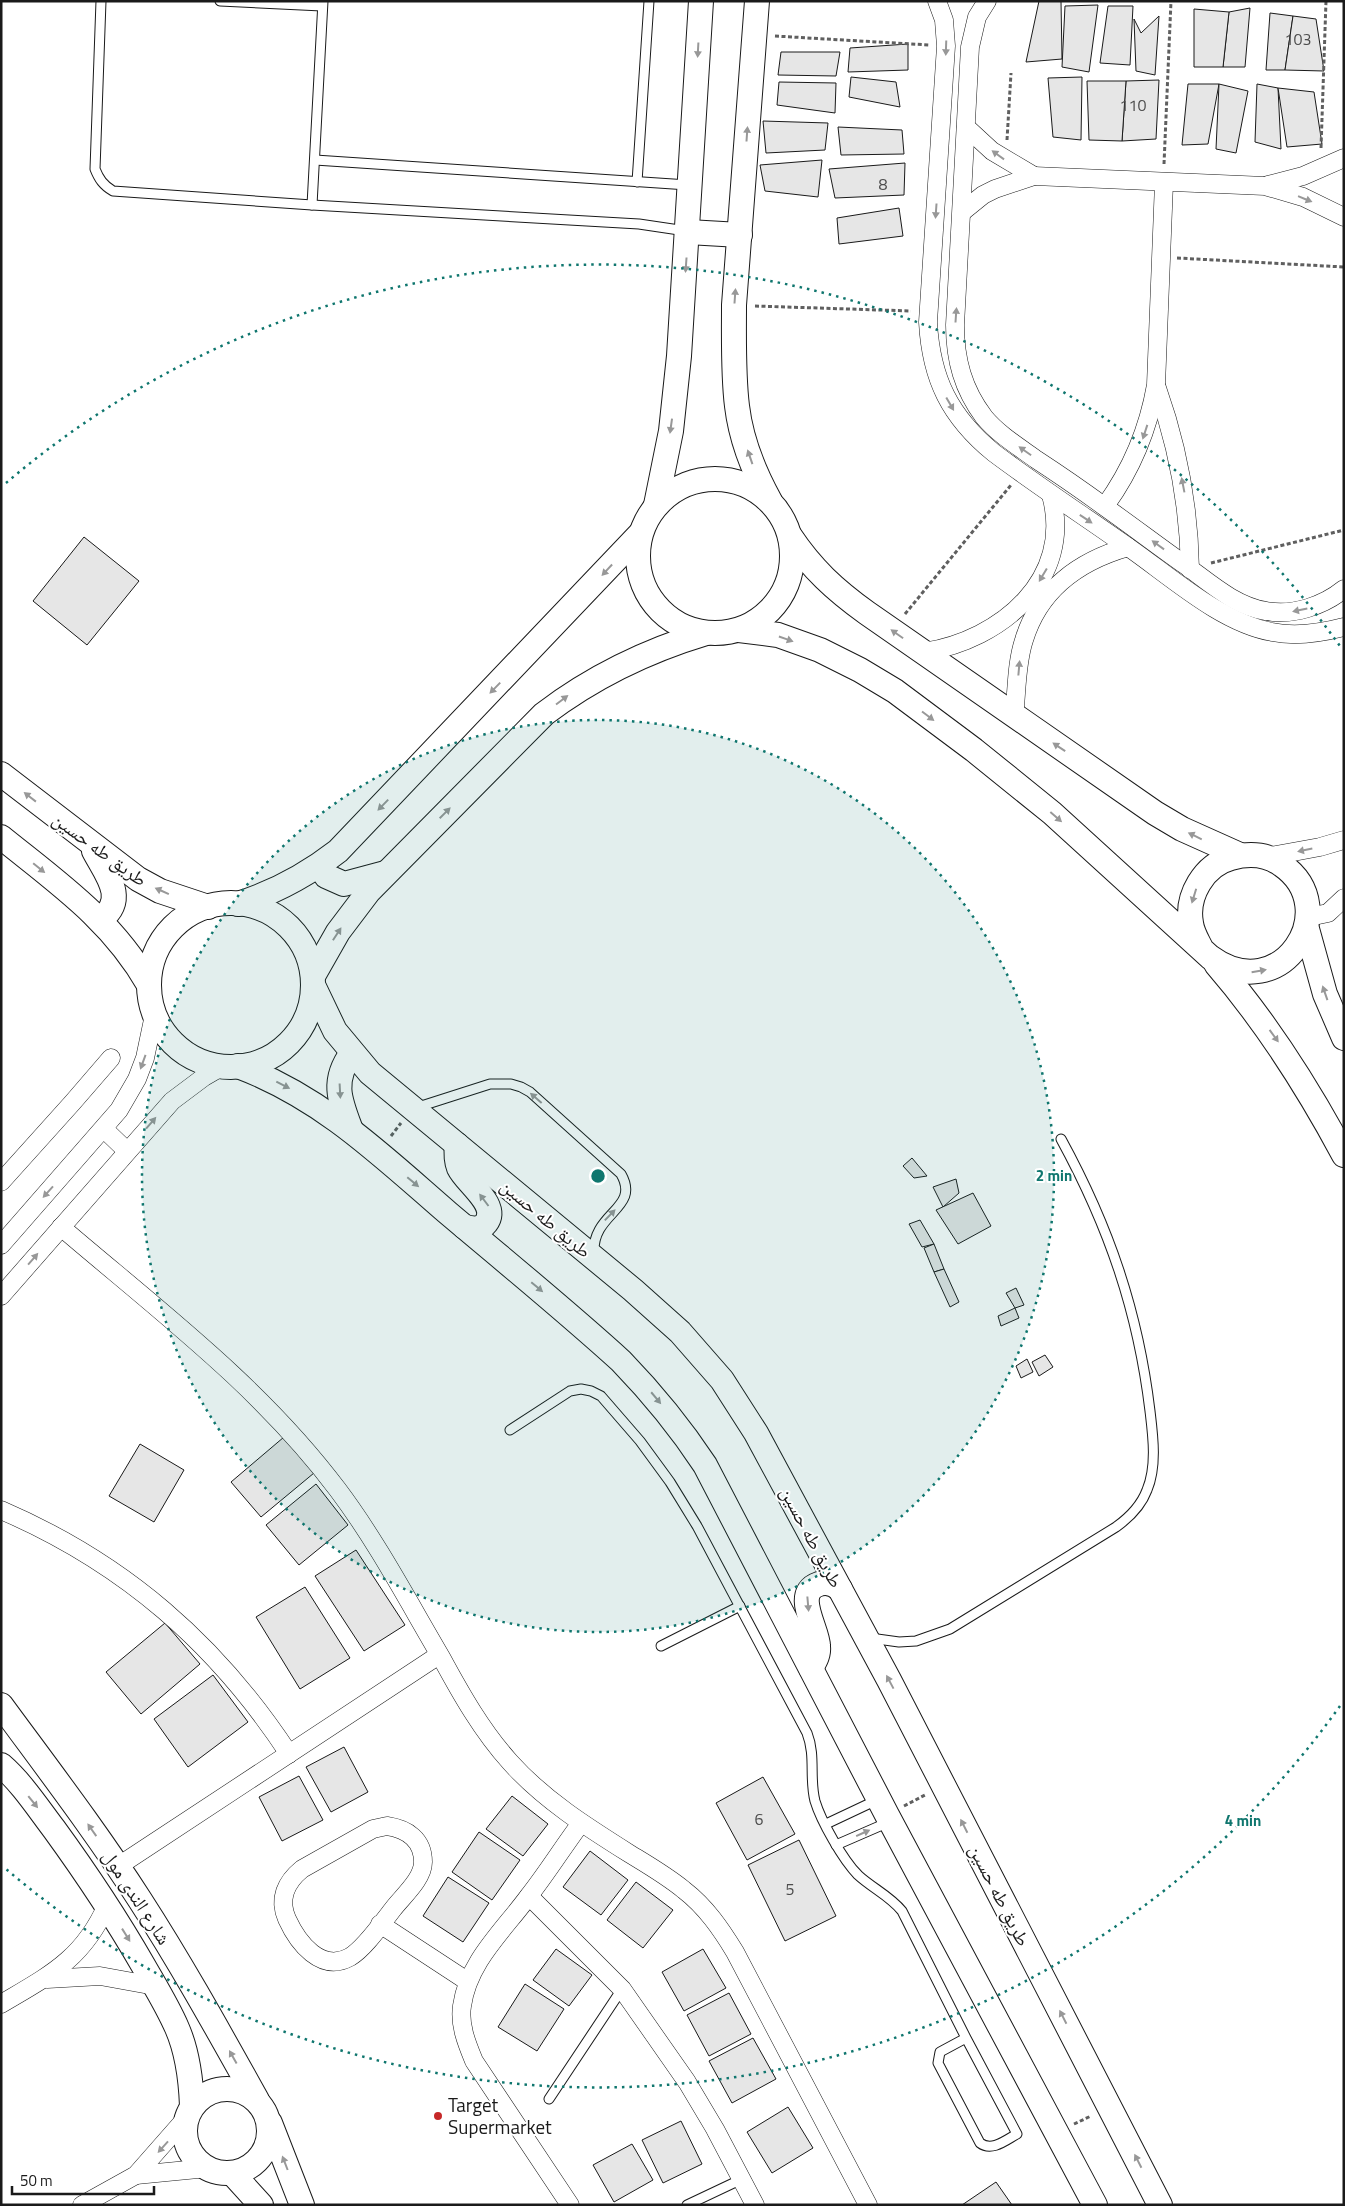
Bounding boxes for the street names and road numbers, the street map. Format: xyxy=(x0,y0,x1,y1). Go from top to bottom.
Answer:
street label: طريق طه حسين xyxy=(47,804,154,893)
street label: طريق طه حسين xyxy=(494,1171,598,1264)
street label: طريق طه حسين xyxy=(774,1481,851,1593)
street label: طريق طه حسين xyxy=(962,1839,1039,1951)
street label: شارع الندى مول xyxy=(96,1843,179,1950)

